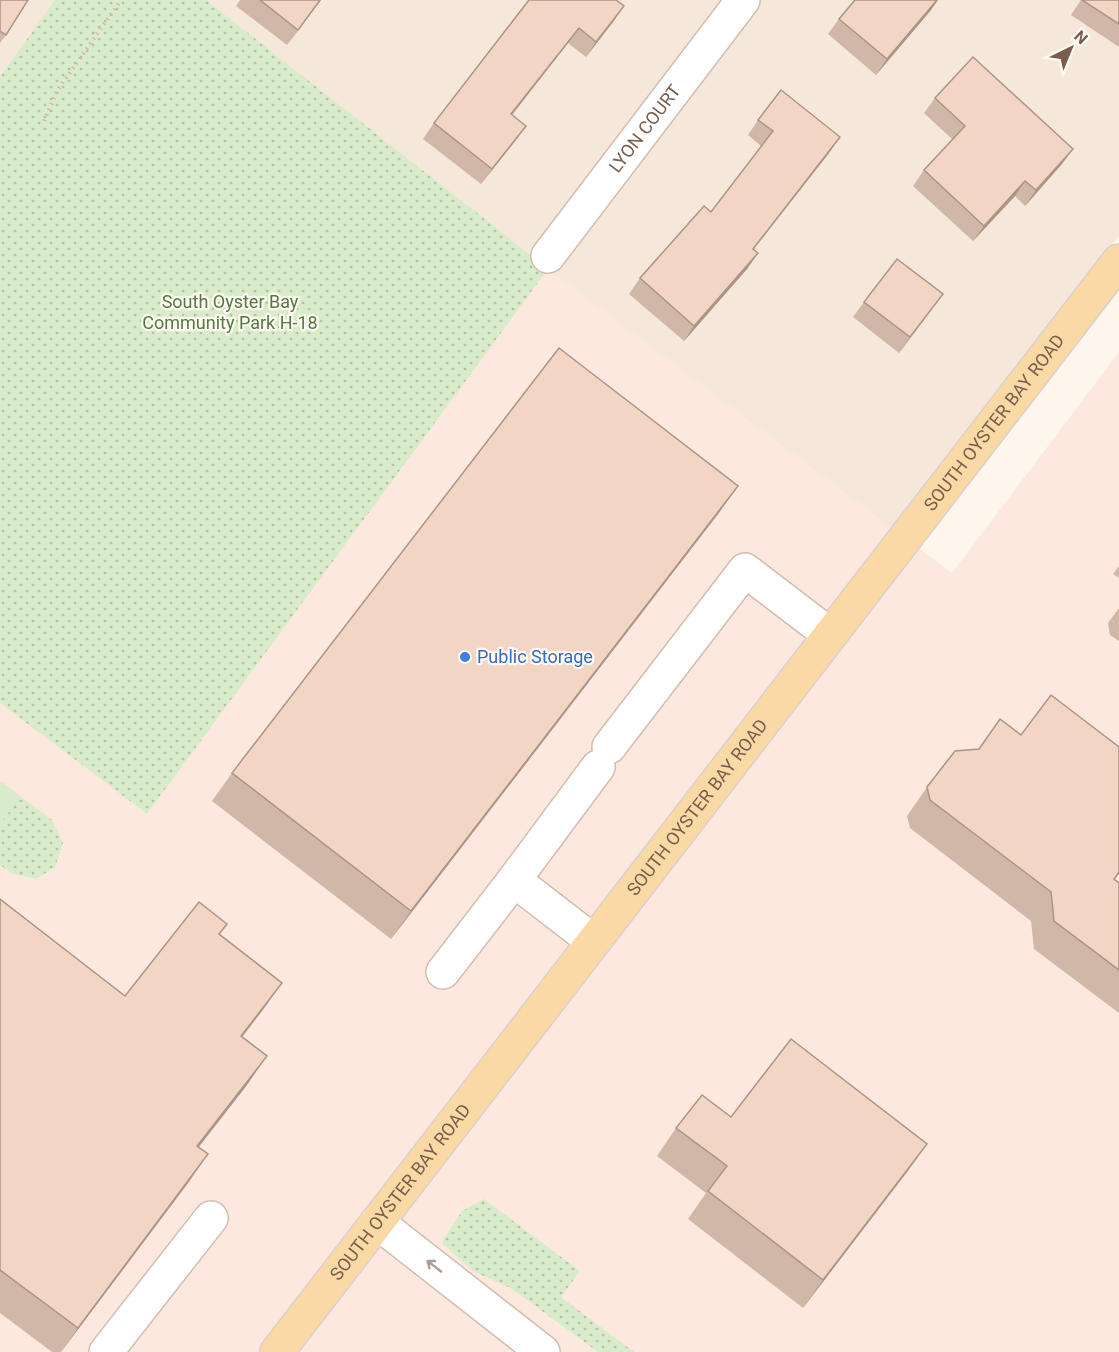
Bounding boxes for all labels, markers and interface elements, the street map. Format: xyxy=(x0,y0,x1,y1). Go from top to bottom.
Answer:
north arrow xyxy=(1041,18,1101,78)
text: N xyxy=(1070,27,1091,48)
street label: LYON COURT xyxy=(604,80,685,176)
park label: South Oyster Bay Community Park H-18 xyxy=(142,291,318,333)
street label: SOUTH OYSTER BAY ROAD xyxy=(919,330,1068,515)
place label: Public Storage xyxy=(477,646,593,667)
marker: Public Storage xyxy=(458,650,472,664)
street label: SOUTH OYSTER BAY ROAD xyxy=(622,715,772,899)
street label: SOUTH OYSTER BAY ROAD xyxy=(325,1099,475,1284)
one-way arrow xyxy=(426,1260,442,1273)

